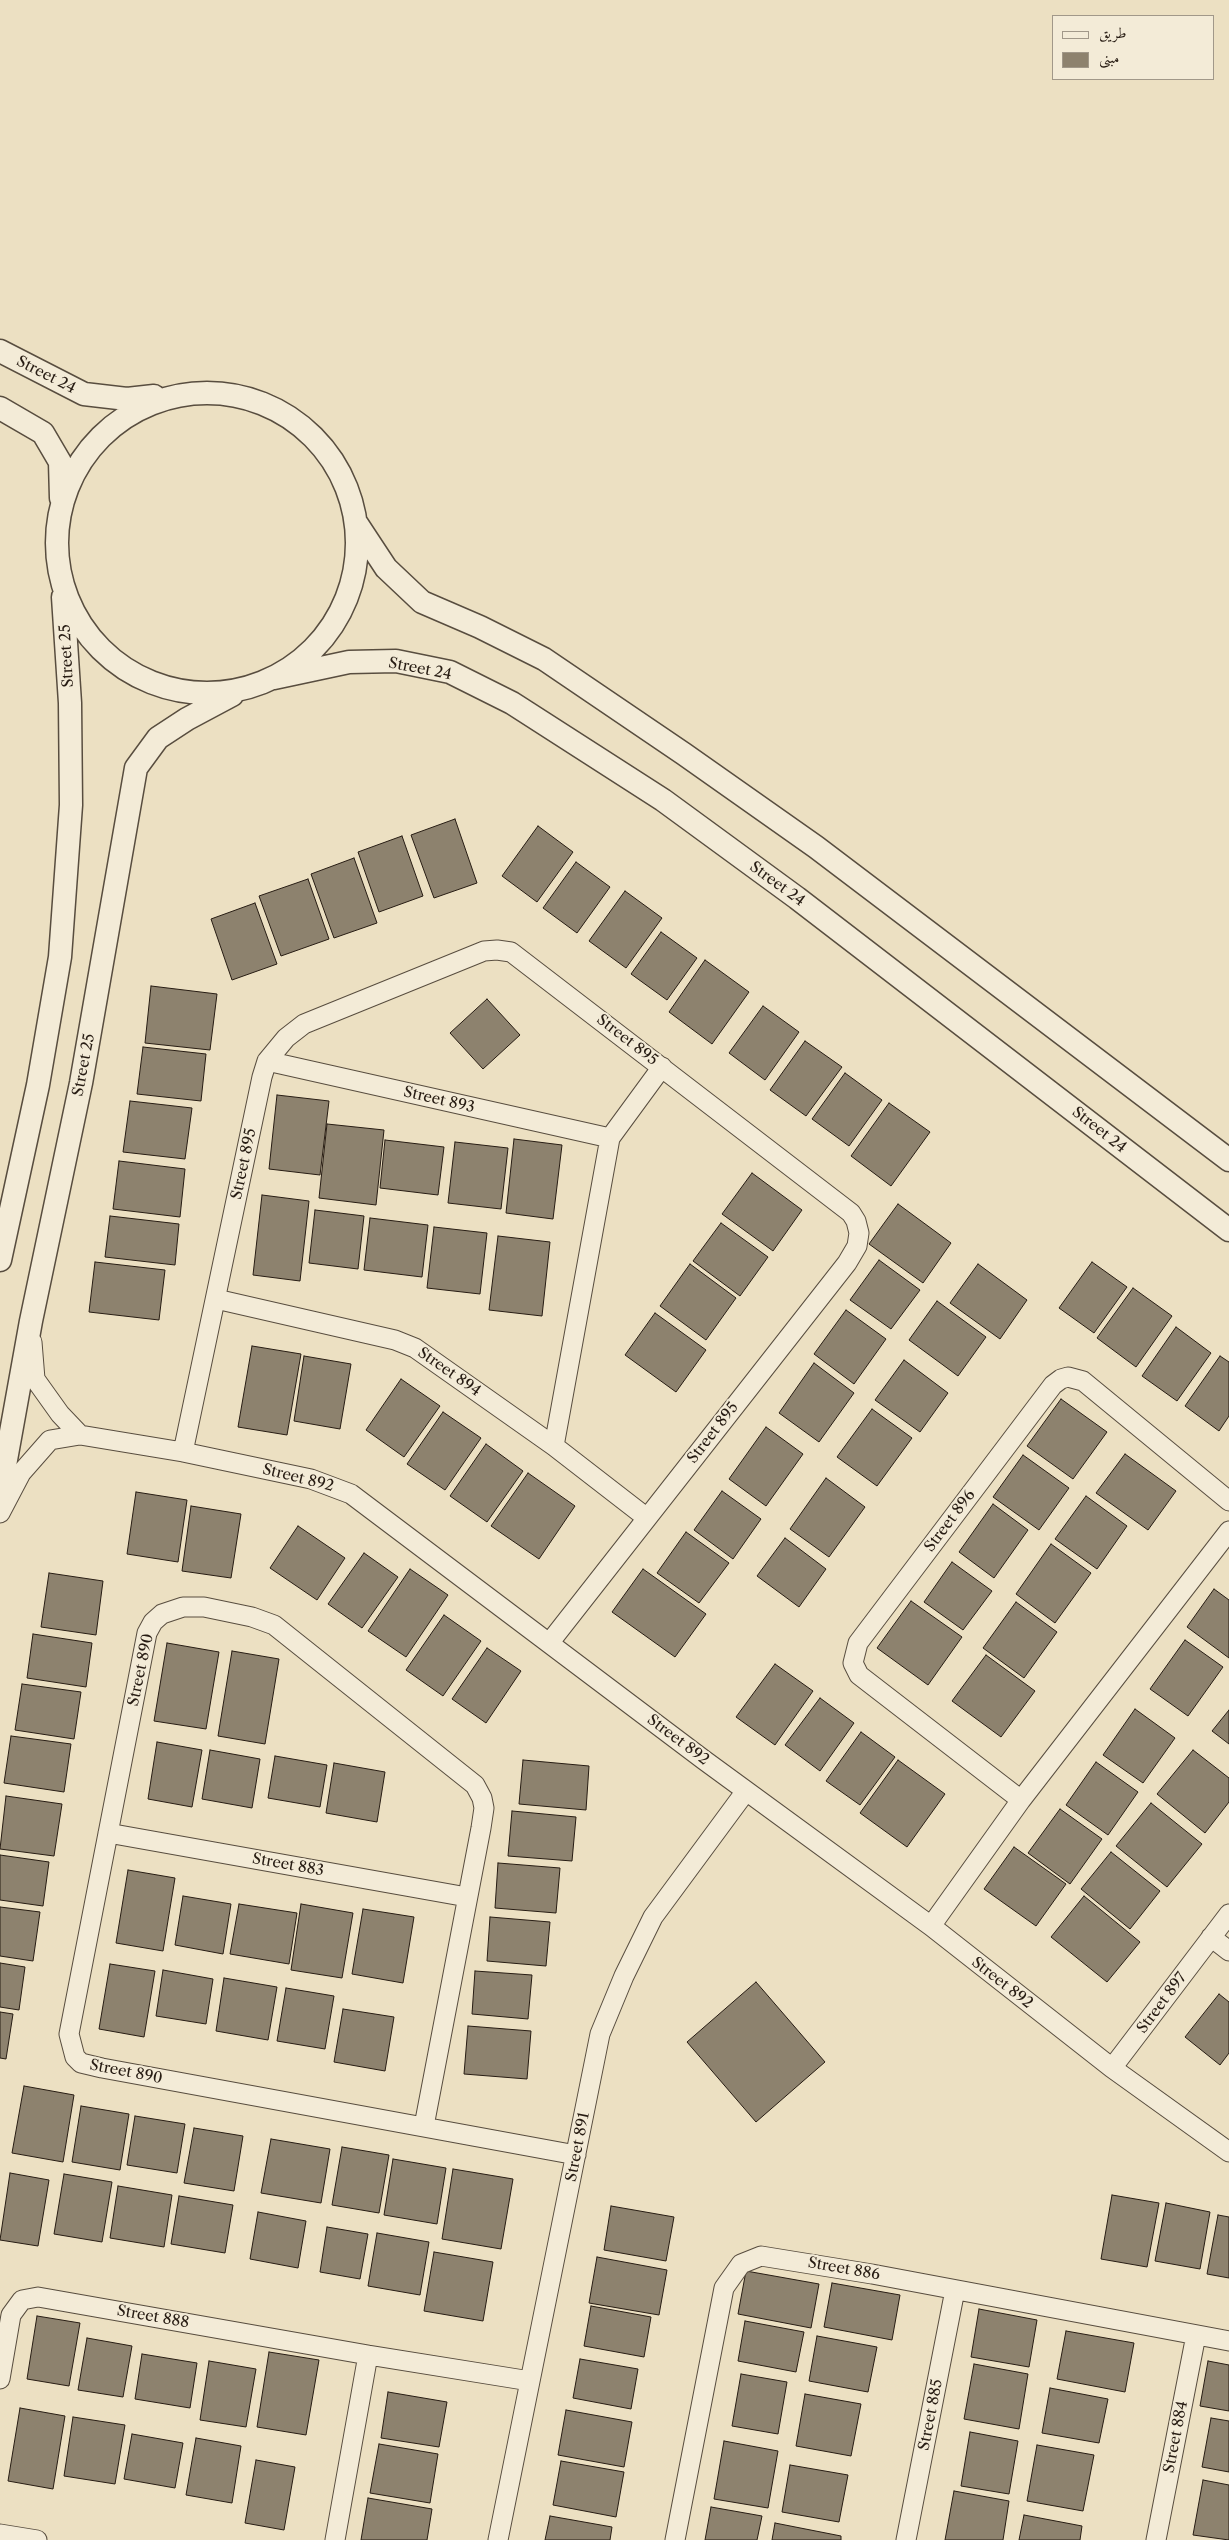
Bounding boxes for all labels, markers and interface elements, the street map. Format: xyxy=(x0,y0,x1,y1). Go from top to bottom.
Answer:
legend xyxy=(1052,15,1214,80)
text: طريق xyxy=(1099,23,1126,42)
text: مبنى xyxy=(1099,48,1119,67)
street label: Street 24 xyxy=(13,352,79,398)
street label: Street 25 xyxy=(56,624,78,688)
street label: Street 24 xyxy=(387,654,453,684)
street label: Street 24 xyxy=(746,858,808,910)
street label: Street 895 xyxy=(593,1011,661,1069)
street label: Street 25 xyxy=(69,1032,99,1098)
street label: Street 893 xyxy=(402,1083,476,1117)
street label: Street 24 xyxy=(1068,1103,1130,1157)
street label: Street 895 xyxy=(228,1127,260,1201)
street label: Street 894 xyxy=(414,1344,484,1400)
street label: Street 895 xyxy=(684,1399,742,1467)
street label: Street 892 xyxy=(260,1460,336,1496)
street label: Street 896 xyxy=(921,1486,979,1556)
street label: Street 890 xyxy=(125,1632,157,1708)
street label: Street 892 xyxy=(644,1711,712,1769)
street label: Street 883 xyxy=(251,1850,325,1880)
street label: Street 892 xyxy=(968,1953,1036,2013)
street label: Street 897 xyxy=(1133,1969,1191,2037)
street label: Street 890 xyxy=(88,2056,164,2088)
street label: Street 891 xyxy=(562,2111,594,2183)
street label: Street 886 xyxy=(806,2254,882,2284)
street label: Street 888 xyxy=(115,2302,191,2332)
street label: Street 885 xyxy=(915,2378,947,2452)
street label: Street 884 xyxy=(1160,2399,1192,2475)

